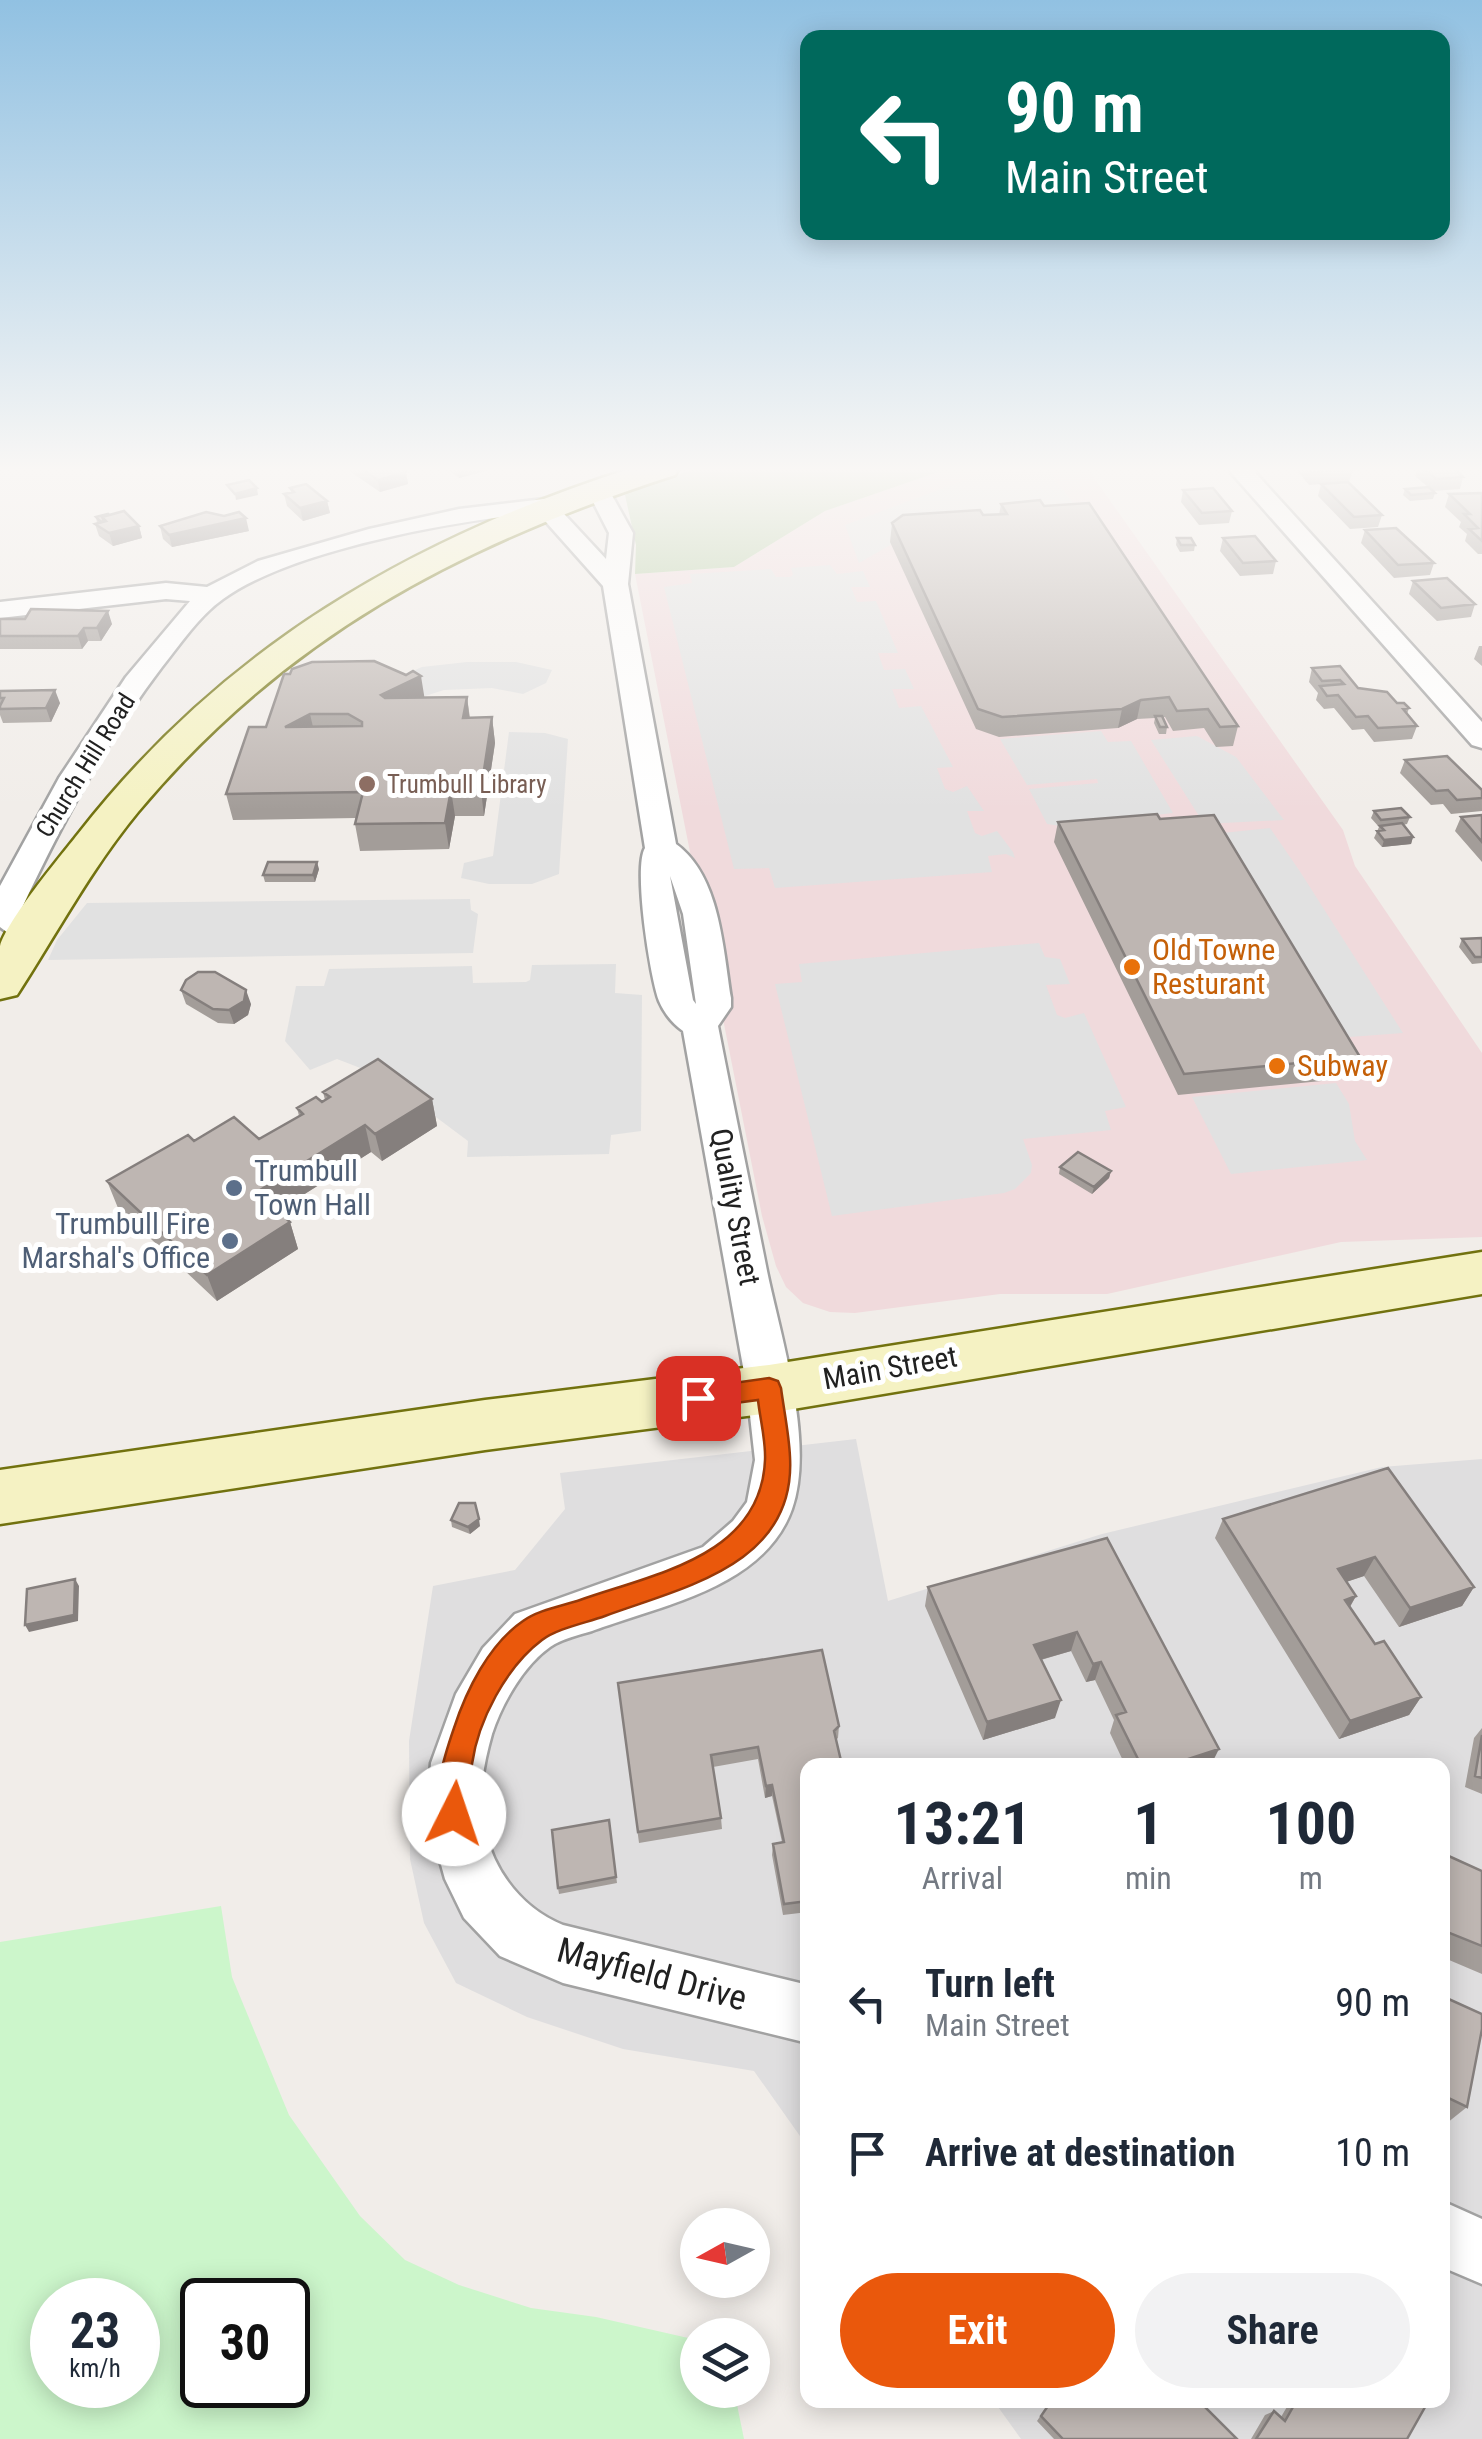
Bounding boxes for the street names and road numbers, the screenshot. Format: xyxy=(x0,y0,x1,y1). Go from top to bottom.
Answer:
street label: Church Hill Road xyxy=(30,688,141,842)
street label: Quality Street xyxy=(703,1125,768,1288)
street label: Main Street xyxy=(820,1338,960,1397)
street label: Mayfield Drive xyxy=(553,1930,751,2019)

